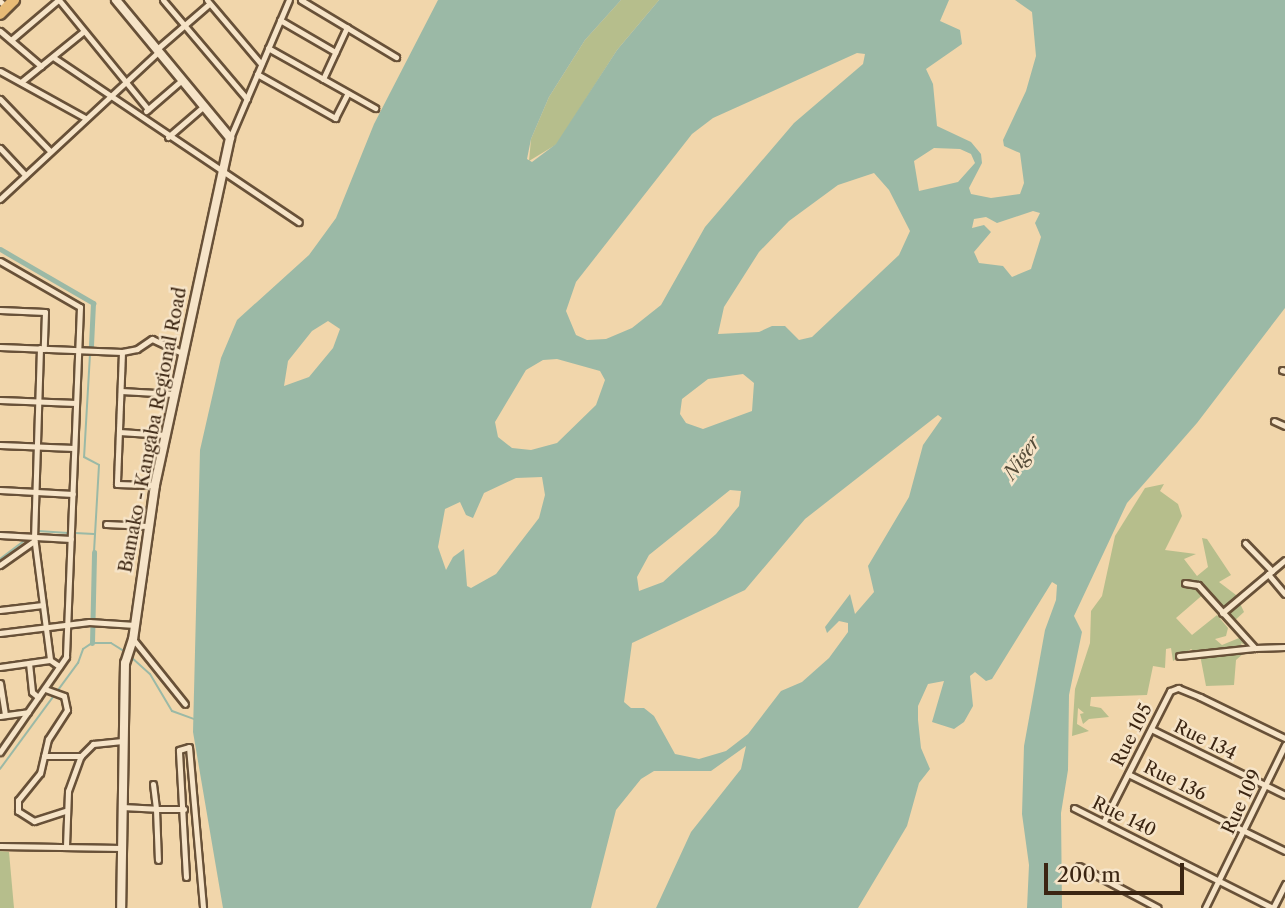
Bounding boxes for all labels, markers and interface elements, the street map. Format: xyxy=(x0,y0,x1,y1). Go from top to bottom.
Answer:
street label: Bamako - Kangaba Regional Road xyxy=(115,285,191,575)
water label: Niger xyxy=(999,432,1045,484)
street label: Rue 105 xyxy=(1107,700,1157,770)
street label: Rue 134 xyxy=(1170,716,1240,764)
street label: Rue 136 xyxy=(1140,757,1210,805)
street label: Rue 109 xyxy=(1218,766,1266,838)
street label: Rue 140 xyxy=(1088,792,1160,842)
scale bar xyxy=(1047,848,1187,892)
text: 200 m xyxy=(1057,862,1121,887)

